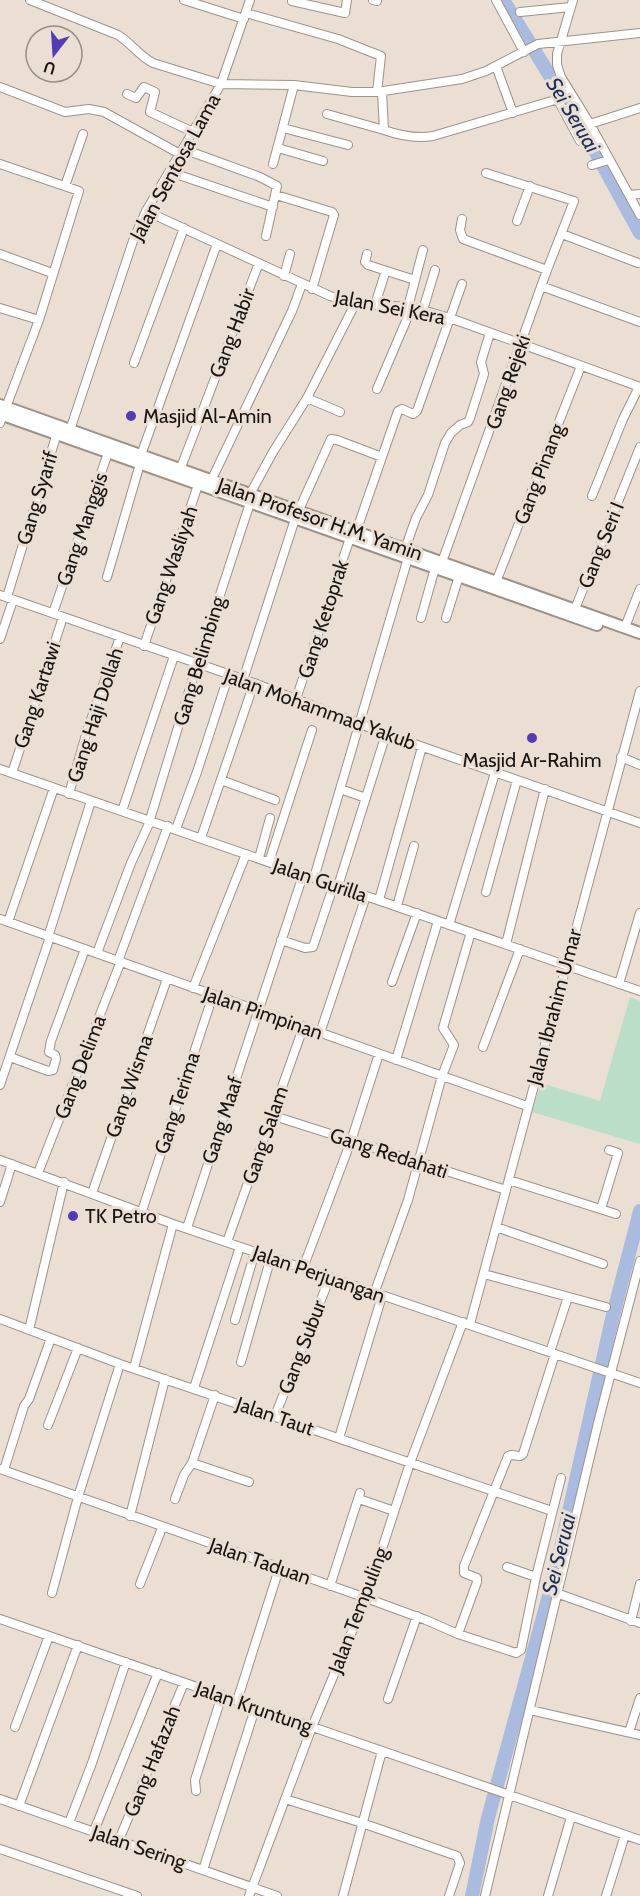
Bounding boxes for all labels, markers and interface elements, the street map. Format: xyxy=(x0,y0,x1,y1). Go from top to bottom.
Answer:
north arrow xyxy=(24,24,84,84)
text: U xyxy=(41,57,58,79)
water label: Sei Seruai xyxy=(541,73,606,157)
street label: Jalan Sentosa Lama xyxy=(124,89,225,246)
street label: Gang Habir xyxy=(204,284,260,381)
street label: Jalan Sei Kera xyxy=(332,284,448,330)
street label: Gang Rejeki xyxy=(481,332,535,432)
place label: Masjid Al-Amin xyxy=(143,404,272,428)
marker: Masjid Al-Amin xyxy=(124,409,138,423)
street label: Gang Pinang xyxy=(509,419,570,528)
street label: Gang Syarif xyxy=(11,448,63,548)
street label: Gang Manggis xyxy=(51,469,113,589)
street label: Jalan Profesor H.M. Yamin xyxy=(213,472,426,565)
street label: Gang Seri I xyxy=(573,498,629,592)
street label: Gang Wasliyah xyxy=(139,502,203,628)
street label: Gang Ketoprak xyxy=(293,557,353,681)
street label: Gang Belimbing xyxy=(168,593,230,729)
street label: Gang Kartawi xyxy=(8,639,66,751)
street label: Gang Haji Dollah xyxy=(62,644,128,786)
street label: Jalan Mohammad Yakub xyxy=(220,663,419,755)
marker: Masjid Ar-Rahim xyxy=(525,731,539,745)
place label: Masjid Ar-Rahim xyxy=(463,748,601,772)
street label: Jalan Gurilla xyxy=(269,852,371,907)
street label: Jalan Ibrahim Umar xyxy=(521,925,587,1089)
street label: Jalan Pimpinan xyxy=(199,981,326,1045)
street label: Gang Delima xyxy=(49,1011,111,1122)
street label: Gang Wisma xyxy=(100,1031,158,1141)
street label: Gang Terima xyxy=(149,1049,205,1157)
street label: Gang Maaf xyxy=(197,1073,248,1167)
street label: Gang Salam xyxy=(237,1083,293,1187)
street label: Gang Redahati xyxy=(327,1123,451,1183)
place label: TK Petro xyxy=(85,1204,157,1228)
marker: TK Petro xyxy=(66,1209,80,1223)
street label: Jalan Perjuangan xyxy=(249,1240,388,1308)
street label: Gang Subur xyxy=(273,1296,331,1397)
street label: Jalan Taut xyxy=(232,1391,317,1441)
water label: Sei Seruai xyxy=(536,1510,581,1597)
street label: Jalan Taduan xyxy=(205,1532,314,1590)
street label: Jalan Tempuling xyxy=(323,1543,393,1677)
street label: Jalan Kruntung xyxy=(191,1675,317,1739)
street label: Gang Hafazah xyxy=(119,1702,185,1820)
street label: Jalan Sering xyxy=(88,1819,190,1875)

